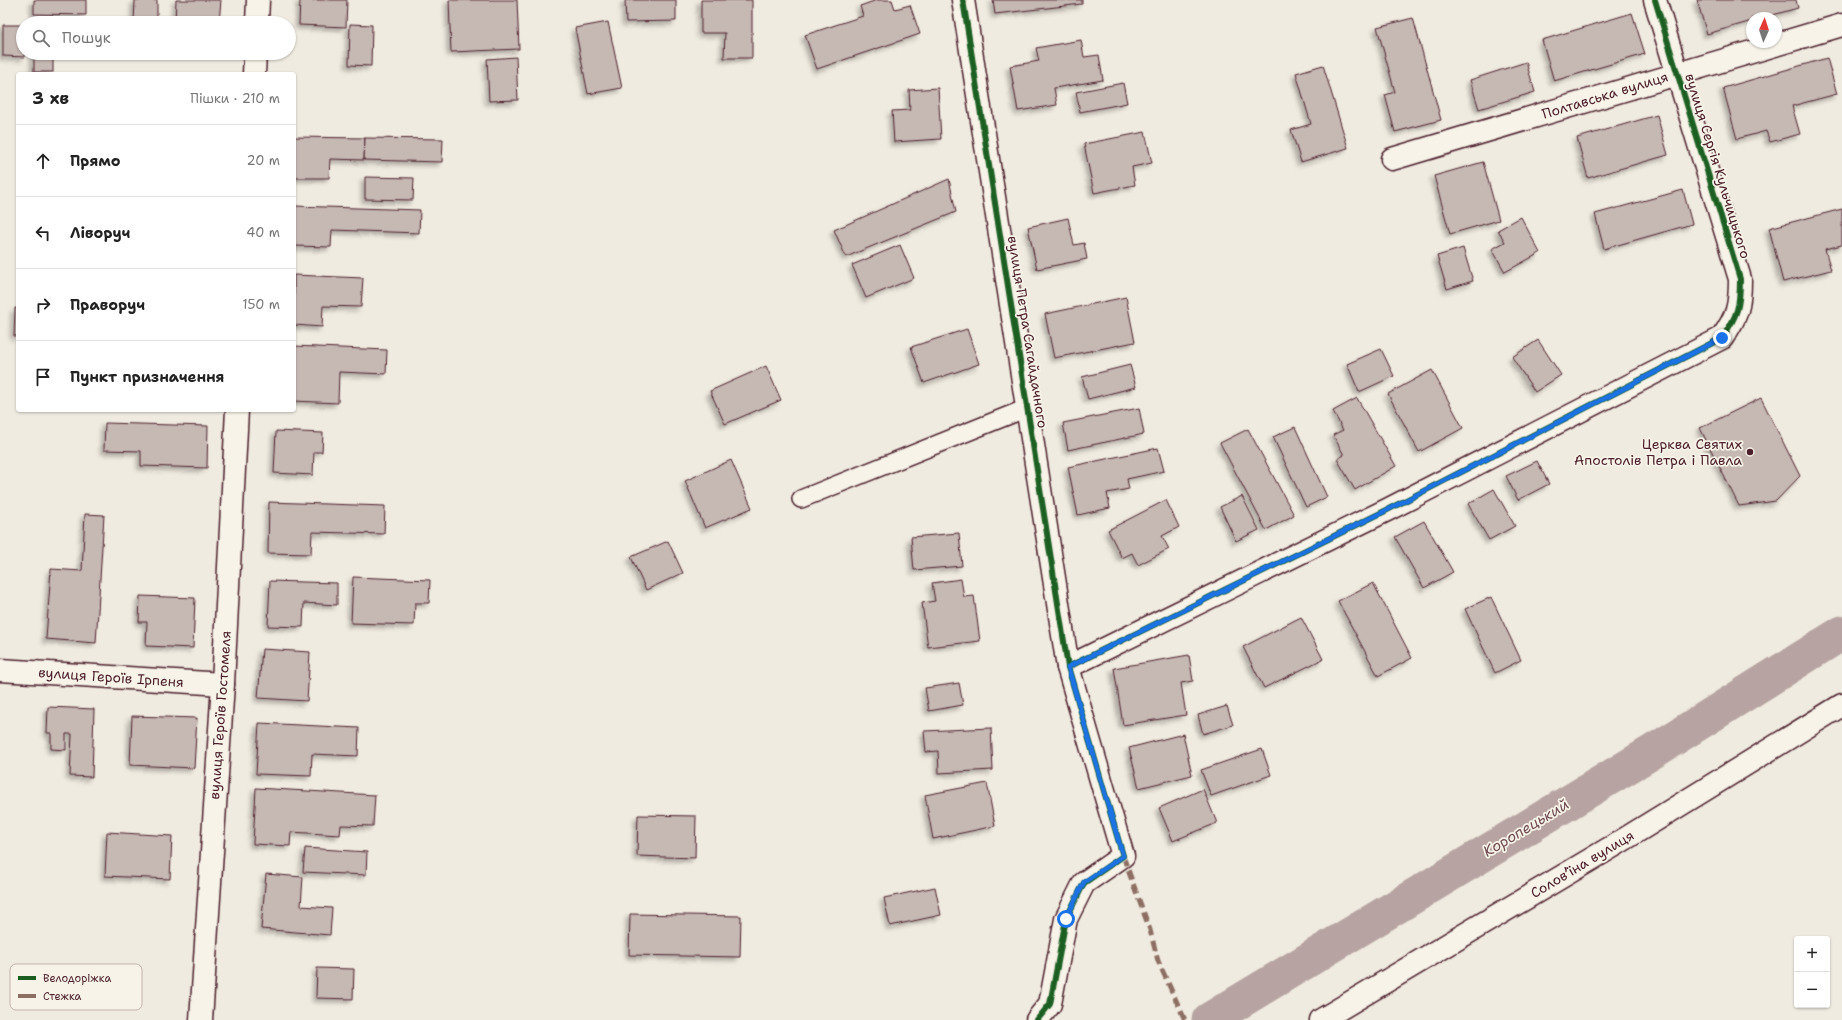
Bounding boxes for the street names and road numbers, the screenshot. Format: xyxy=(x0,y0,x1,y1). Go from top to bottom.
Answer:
street label: Полтавська вулиця xyxy=(1540,67,1670,123)
street label: вулиця Сергія Кульчицького xyxy=(1681,71,1755,261)
street label: вулиця Петра Сагайдачного xyxy=(1004,235,1052,429)
street label: вулиця Героїв Гостомеля xyxy=(205,630,235,800)
street label: вулиця Героїв Ірпеня xyxy=(38,663,184,691)
street label: Соловʼїна вулиця xyxy=(1527,826,1637,902)

